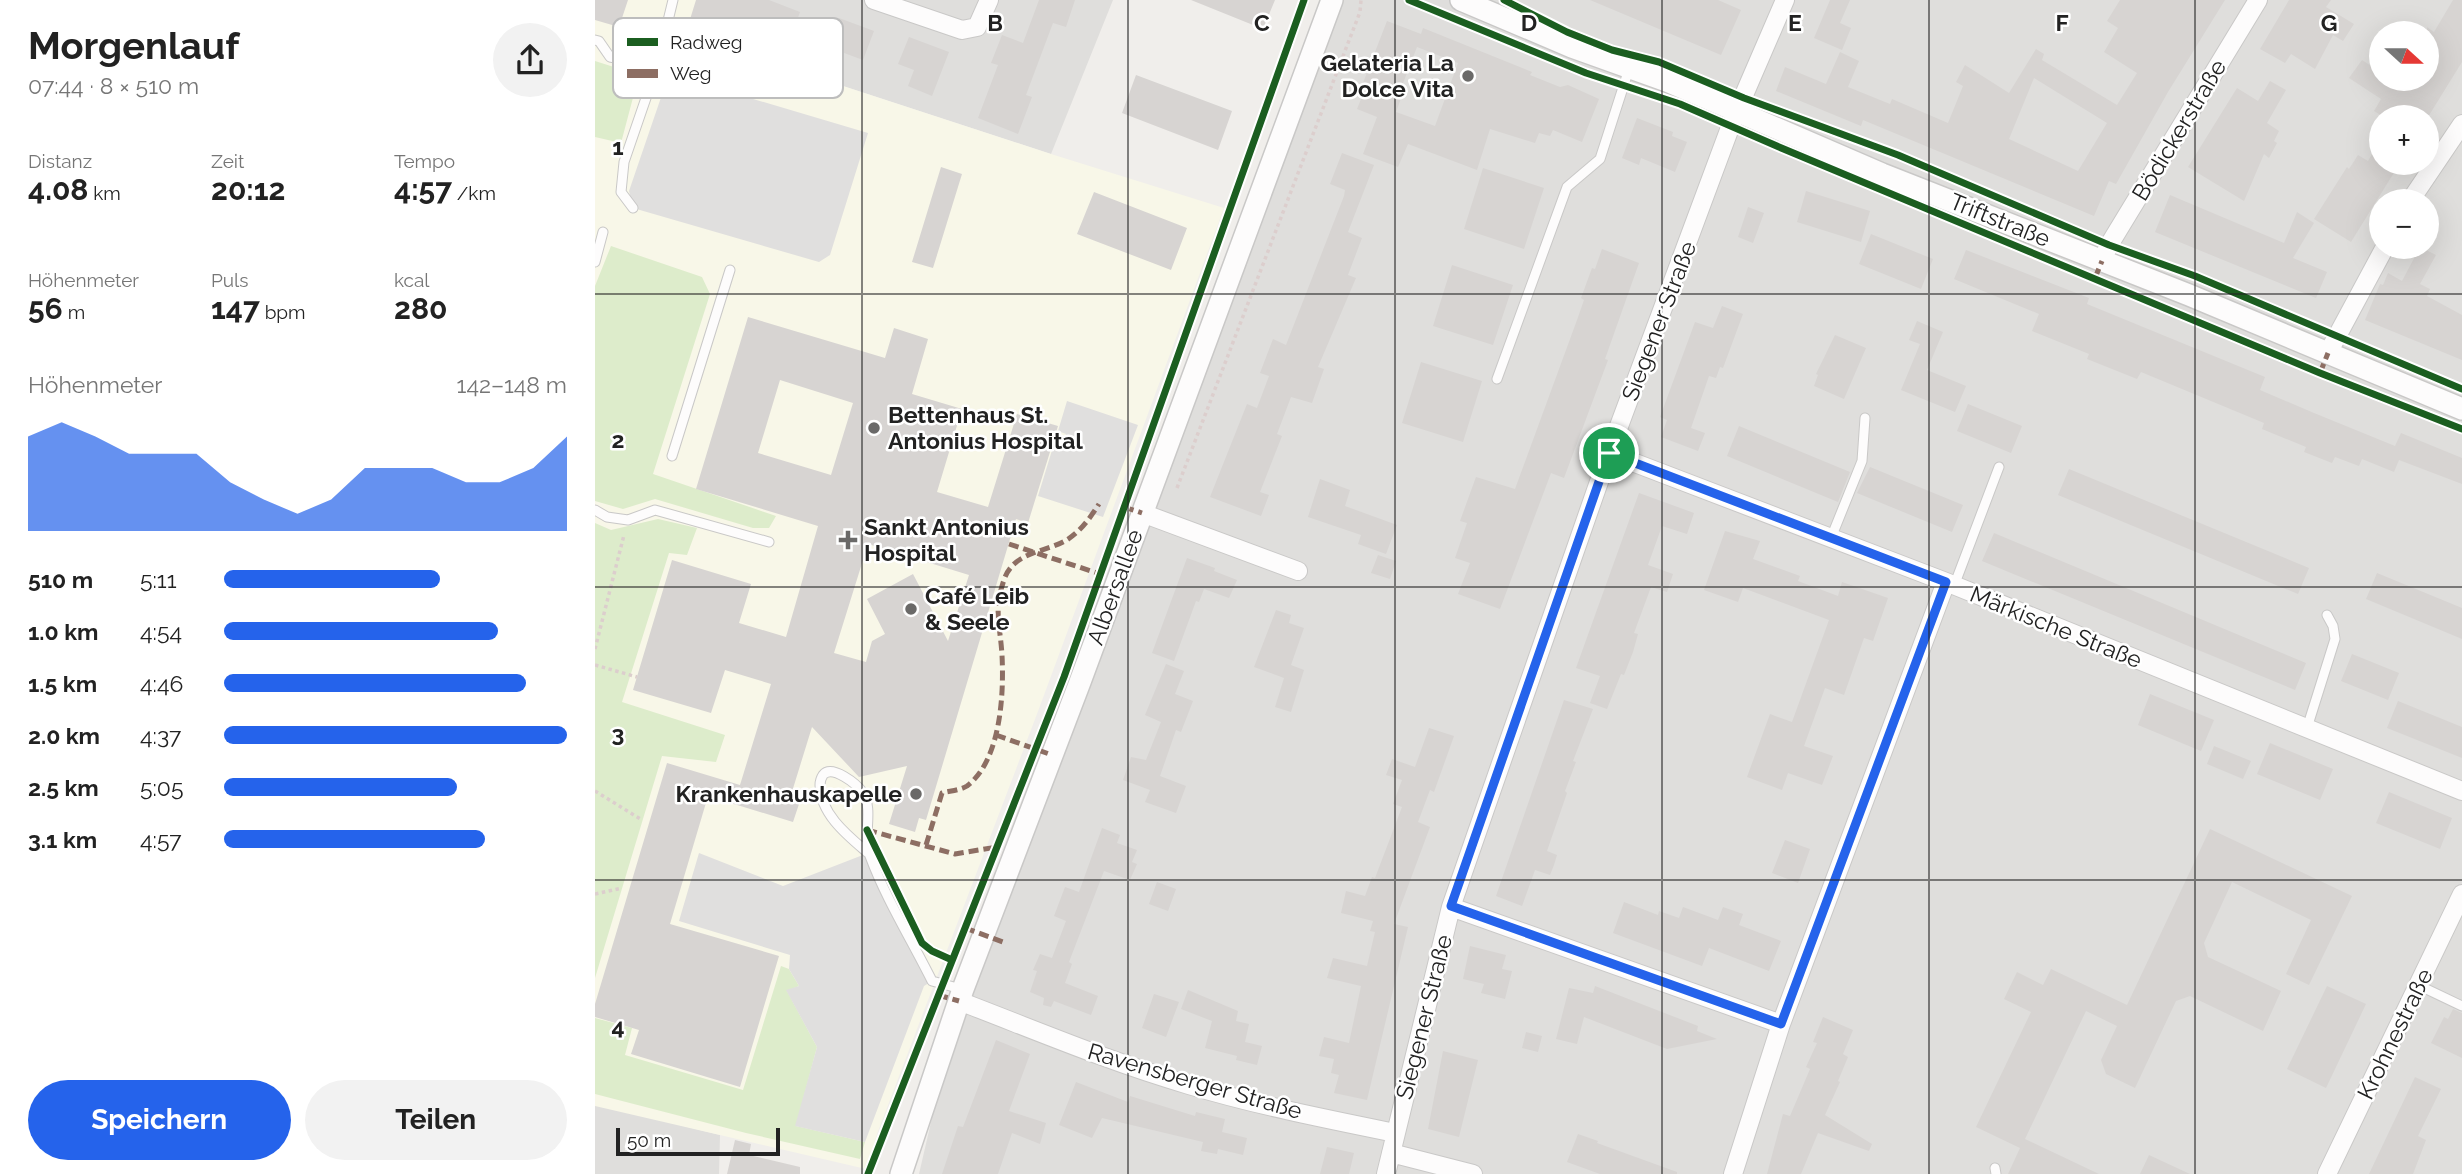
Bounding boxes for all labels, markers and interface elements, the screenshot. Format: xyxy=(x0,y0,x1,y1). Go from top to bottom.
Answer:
text: B xyxy=(987,9,1003,36)
text: C xyxy=(1254,9,1270,36)
text: D xyxy=(1521,9,1537,36)
text: E xyxy=(1788,9,1802,36)
text: F xyxy=(2055,9,2069,36)
text: G xyxy=(2321,9,2337,36)
legend xyxy=(613,18,843,98)
north arrow xyxy=(2369,21,2439,91)
map controls xyxy=(2369,21,2439,259)
text: Morgenlauf xyxy=(28,23,239,68)
button: share xyxy=(493,23,567,97)
text: Radweg xyxy=(670,31,742,53)
place label: Gelateria La Dolce Vita xyxy=(1321,49,1454,102)
street label: Bödickerstraße xyxy=(2126,54,2231,205)
text: Weg xyxy=(670,62,712,84)
marker: Gelateria La Dolce Vita xyxy=(1460,68,1476,84)
text: 07:44 · 8 × 510 m xyxy=(28,72,199,99)
button: + xyxy=(2369,105,2439,175)
text: 1 xyxy=(612,133,624,160)
text: Distanz xyxy=(28,150,92,172)
text: Zeit xyxy=(211,150,244,172)
text: Tempo xyxy=(394,150,455,172)
text: 4.08 xyxy=(28,172,88,207)
text: 20:12 xyxy=(211,172,286,207)
text: 4:57 xyxy=(394,172,452,207)
text: km xyxy=(88,182,121,204)
text: /km xyxy=(452,182,496,204)
street label: Triftstraße xyxy=(1946,187,2054,252)
button: − xyxy=(2369,189,2439,259)
street label: Siegener Straße xyxy=(1616,237,1701,404)
text: Höhenmeter xyxy=(28,269,139,291)
text: Puls xyxy=(211,269,248,291)
text: kcal xyxy=(394,269,430,291)
text: 56 xyxy=(28,291,63,326)
text: 147 xyxy=(211,291,260,326)
text: 280 xyxy=(394,291,447,326)
text: m xyxy=(63,301,85,323)
text: bpm xyxy=(260,301,306,323)
text: Höhenmeter xyxy=(28,371,162,398)
text: 142–148 m xyxy=(457,371,567,398)
place label: Bettenhaus St. Antonius Hospital xyxy=(888,401,1083,454)
marker: Bettenhaus St. Antonius Hospital xyxy=(866,420,882,436)
pin xyxy=(1579,423,1639,483)
text: 2 xyxy=(612,426,624,453)
icon: arrive xyxy=(1590,434,1628,472)
place label: Sankt Antonius Hospital xyxy=(864,513,1029,566)
street label: Albersallee xyxy=(1081,525,1148,648)
marker: Sankt Antonius Hospital xyxy=(838,530,858,550)
text: 510 m xyxy=(28,566,93,593)
text: 5:11 xyxy=(140,566,177,593)
street label: Märkische Straße xyxy=(1966,580,2146,673)
place label: Café Leib & Seele xyxy=(925,582,1029,635)
marker: Café Leib & Seele xyxy=(903,601,919,617)
text: 1.0 km xyxy=(28,618,98,645)
text: 4:54 xyxy=(140,618,182,645)
text: 1.5 km xyxy=(28,670,97,697)
text: 4:46 xyxy=(140,670,183,697)
text: 3 xyxy=(612,720,624,747)
text: 2.0 km xyxy=(28,722,100,749)
text: 4:37 xyxy=(140,722,181,749)
text: 2.5 km xyxy=(28,774,99,801)
text: 5:05 xyxy=(140,774,183,801)
place label: Krankenhauskapelle xyxy=(675,780,902,807)
marker: Krankenhauskapelle xyxy=(908,786,924,802)
text: 3.1 km xyxy=(28,826,97,853)
text: 4:57 xyxy=(140,826,182,853)
street label: Siegener Straße xyxy=(1390,932,1457,1102)
street label: Krohnestraße xyxy=(2351,964,2438,1104)
text: 4 xyxy=(611,1013,625,1040)
street label: Ravensberger Straße xyxy=(1085,1037,1305,1124)
button: Speichern xyxy=(28,1080,291,1160)
button: Teilen xyxy=(305,1080,567,1160)
scale bar xyxy=(616,1125,781,1157)
text: 50 m xyxy=(627,1129,671,1151)

